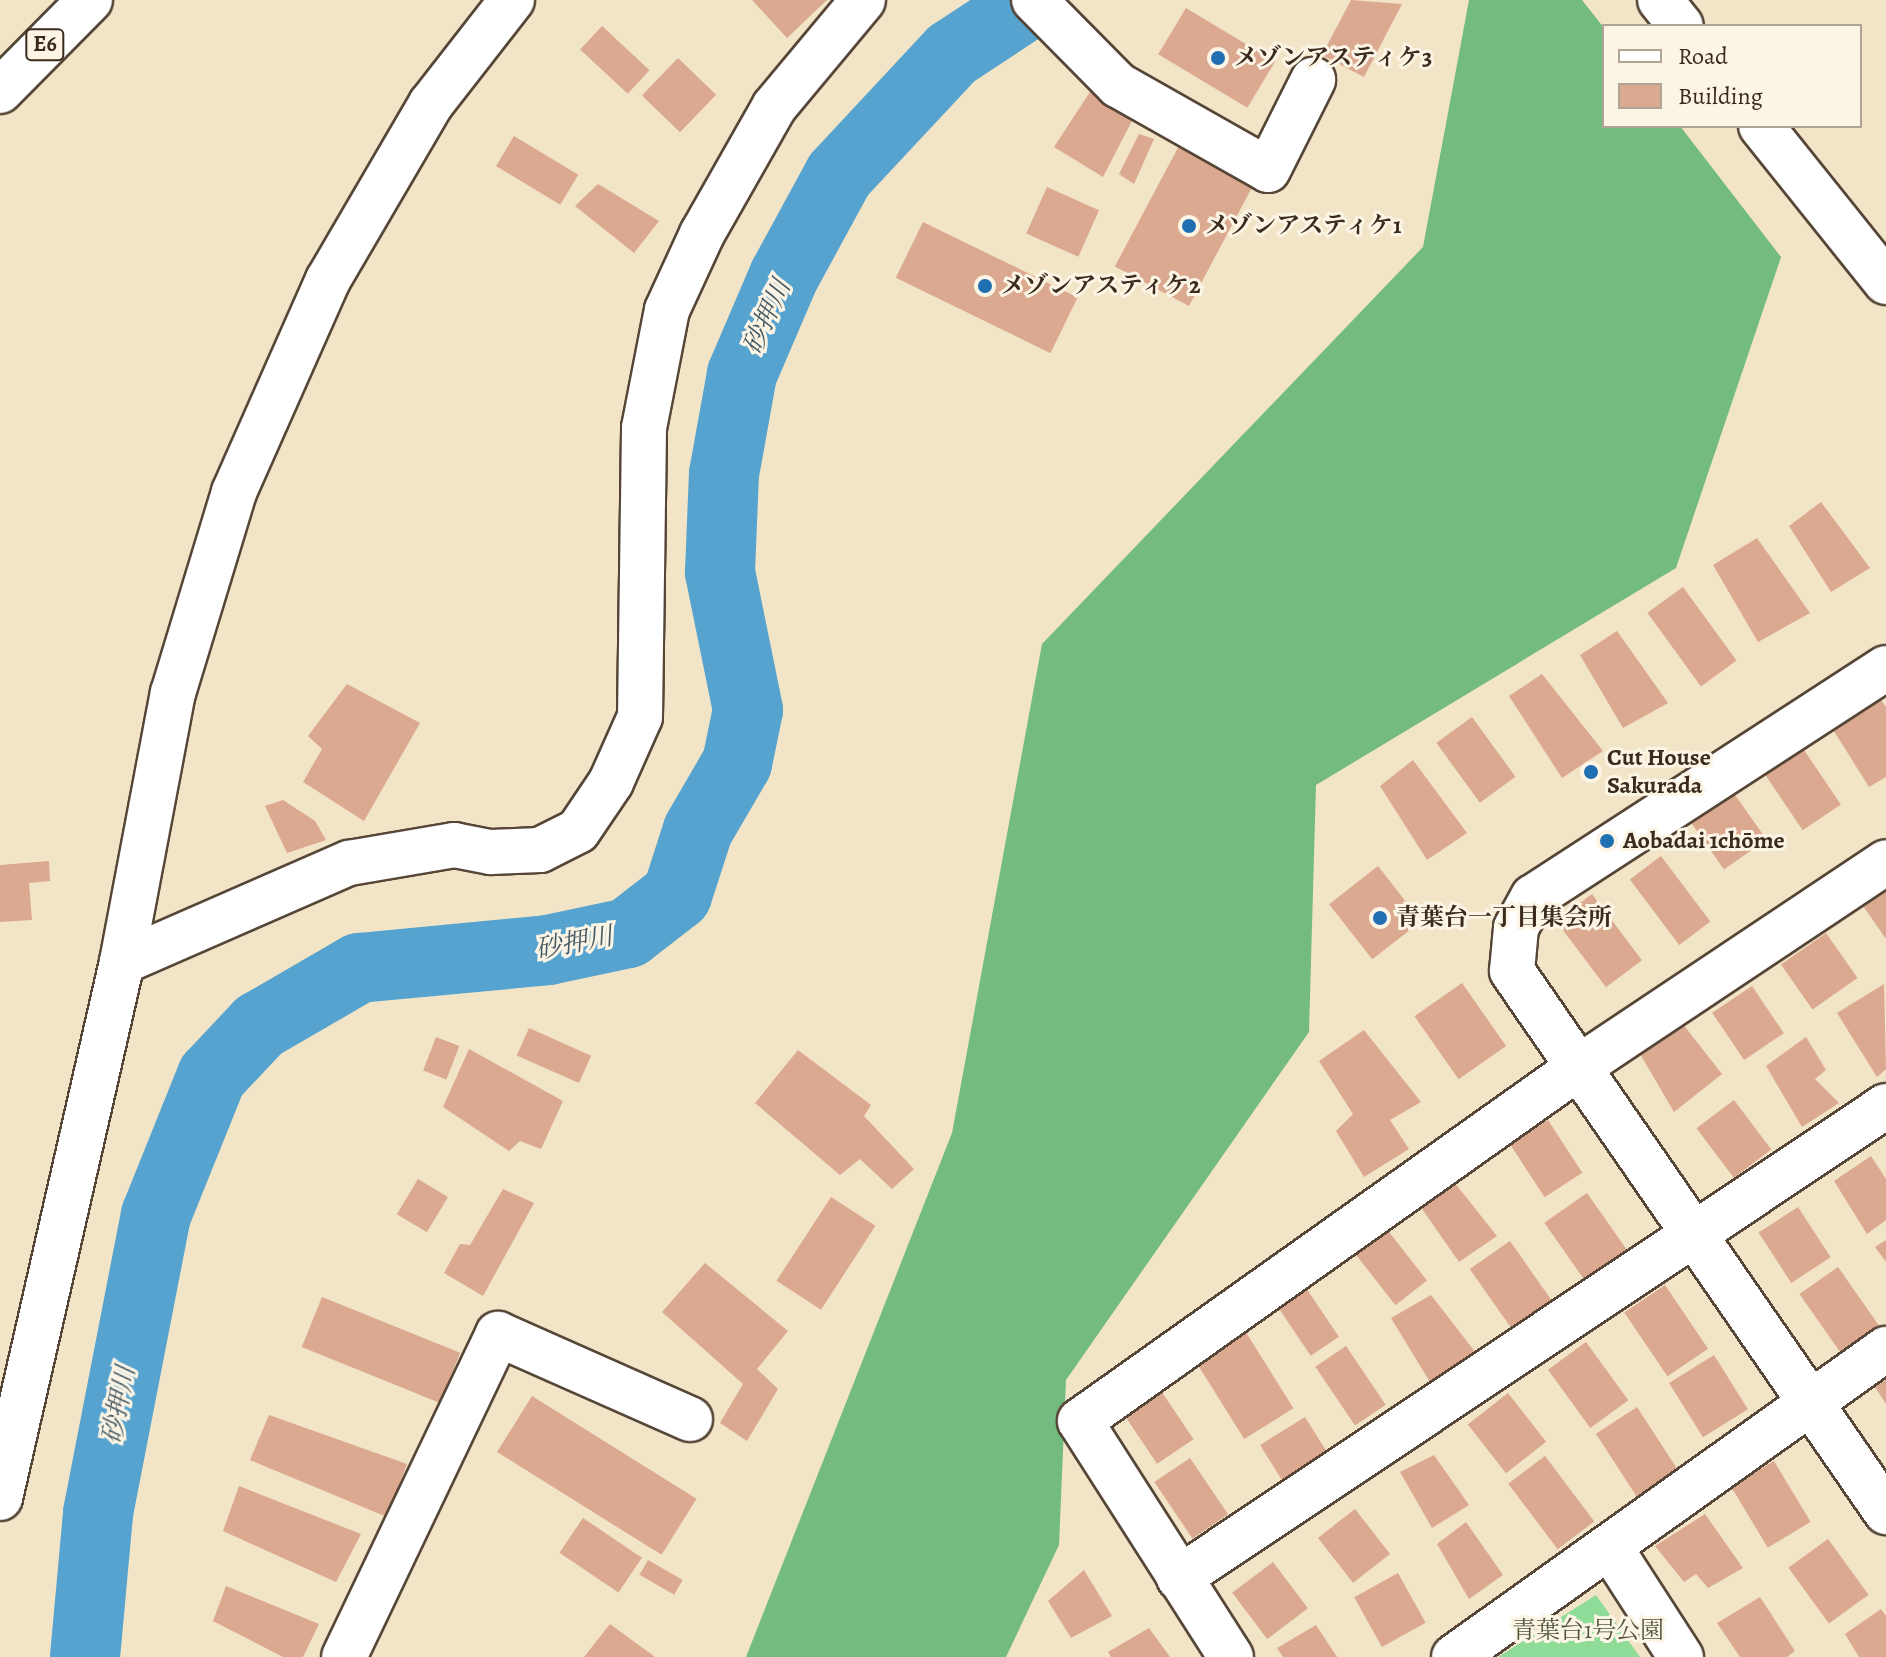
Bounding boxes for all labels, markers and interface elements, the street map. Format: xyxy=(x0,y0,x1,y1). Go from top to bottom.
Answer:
legend xyxy=(1602,24,1862,128)
road number: E6 xyxy=(25,27,65,63)
text: Road xyxy=(1678,40,1728,72)
place label: メゾンアスティケ3 xyxy=(1234,44,1436,72)
marker: メゾンアスティケ3 xyxy=(1209,49,1227,67)
text: Building xyxy=(1678,80,1763,112)
place label: メゾンアスティケ1 xyxy=(1205,212,1406,240)
marker: メゾンアスティケ1 xyxy=(1180,217,1198,235)
place label: メゾンアスティケ2 xyxy=(1001,272,1205,300)
water label: 砂押川 xyxy=(737,275,797,359)
marker: メゾンアスティケ2 xyxy=(976,277,994,295)
place label: Cut House Sakurada xyxy=(1607,744,1711,800)
marker: Cut House Sakurada xyxy=(1582,763,1600,781)
place label: Aobadai 1chōme xyxy=(1623,827,1785,855)
marker: Aobadai 1chōme xyxy=(1598,832,1616,850)
place label: 青葉台一丁目集会所 xyxy=(1396,904,1612,932)
marker: 青葉台一丁目集会所 xyxy=(1371,909,1389,927)
water label: 砂押川 xyxy=(533,920,615,966)
water label: 砂押川 xyxy=(96,1364,142,1446)
park label: 青葉台1号公園 xyxy=(1512,1617,1664,1645)

